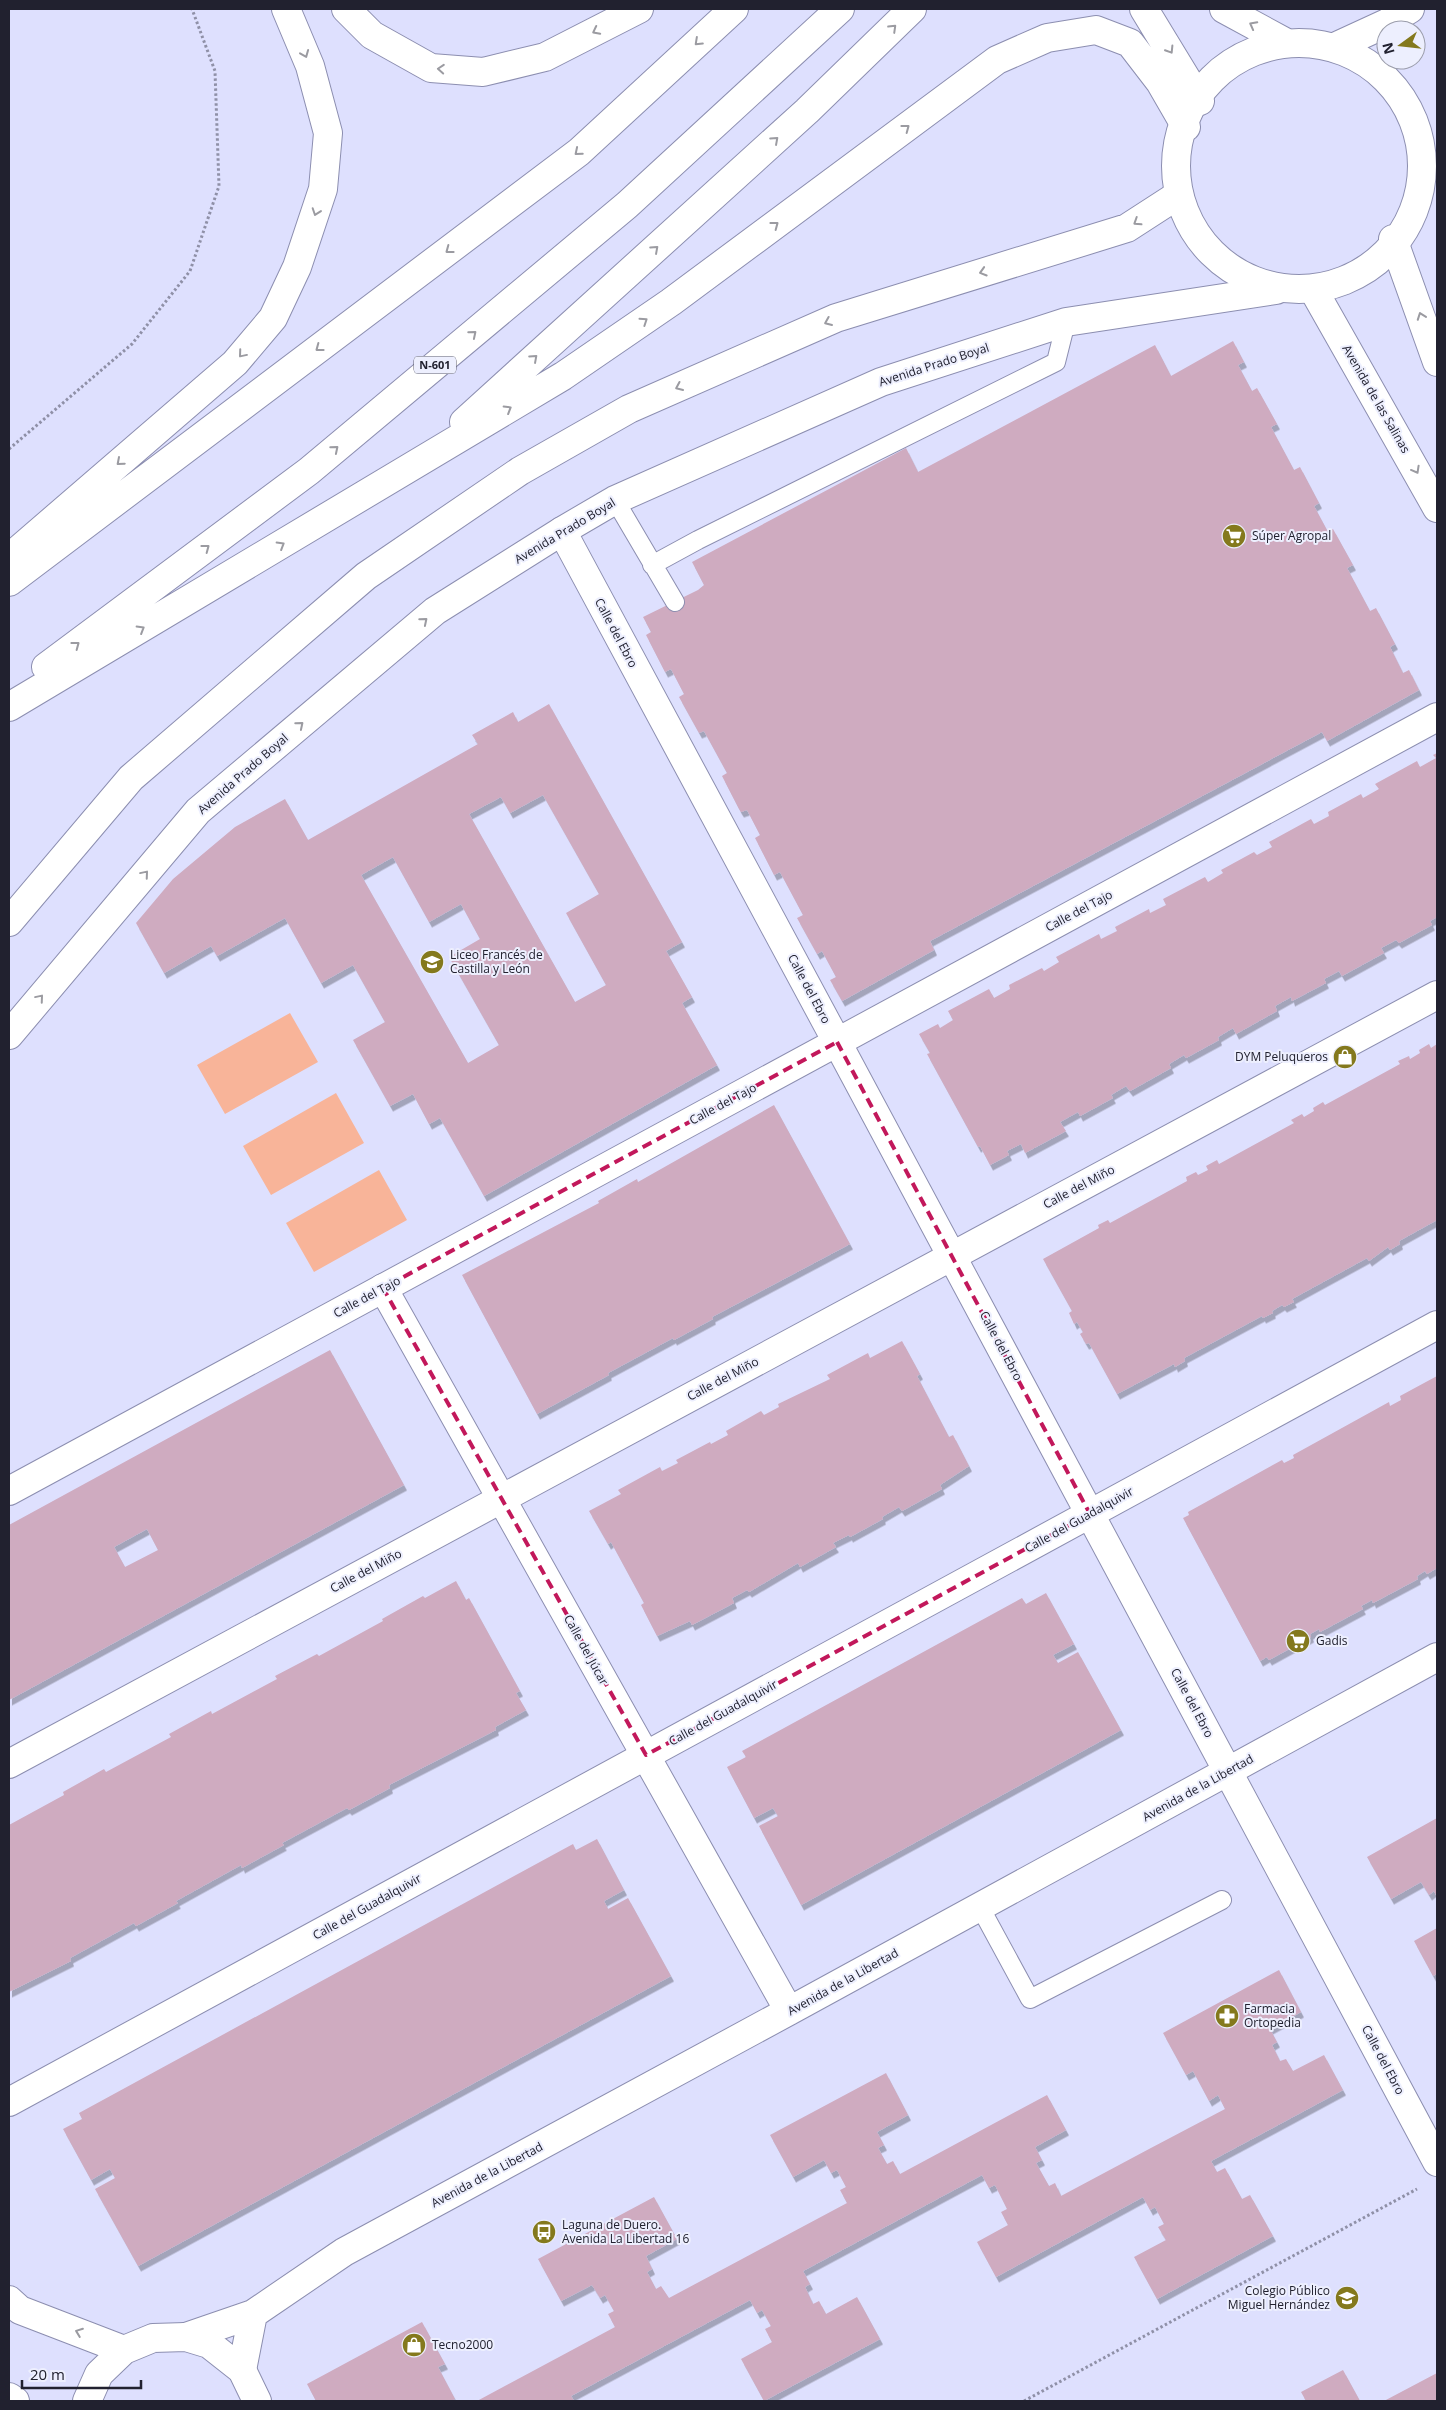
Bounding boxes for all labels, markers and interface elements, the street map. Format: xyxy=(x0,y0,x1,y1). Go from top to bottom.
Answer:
north arrow xyxy=(1376,20,1426,70)
one-way arrow xyxy=(1250,21,1259,31)
one-way arrow xyxy=(592,25,601,35)
one-way arrow xyxy=(887,25,896,34)
one-way arrow xyxy=(694,36,703,45)
text: N xyxy=(1377,41,1399,56)
one-way arrow xyxy=(1163,45,1173,54)
one-way arrow xyxy=(298,49,309,58)
one-way arrow xyxy=(437,63,445,74)
one-way arrow xyxy=(900,126,909,134)
one-way arrow xyxy=(770,137,779,146)
one-way arrow xyxy=(575,146,584,155)
one-way arrow xyxy=(312,207,322,215)
one-way arrow xyxy=(1133,215,1142,225)
one-way arrow xyxy=(769,222,779,231)
one-way arrow xyxy=(445,244,455,253)
one-way arrow xyxy=(649,246,658,255)
one-way arrow xyxy=(979,266,987,276)
one-way arrow xyxy=(1417,312,1427,320)
one-way arrow xyxy=(824,315,833,326)
one-way arrow xyxy=(638,318,648,327)
one-way arrow xyxy=(468,330,477,339)
street label: Avenida Prado Boyal xyxy=(877,339,991,390)
street label: Avenida de las Salinas xyxy=(1338,341,1415,456)
one-way arrow xyxy=(315,342,325,351)
one-way arrow xyxy=(239,349,248,358)
one-way arrow xyxy=(529,355,538,364)
road number: N-601 xyxy=(414,356,456,374)
one-way arrow xyxy=(675,380,684,391)
one-way arrow xyxy=(502,406,511,416)
one-way arrow xyxy=(329,446,338,454)
one-way arrow xyxy=(117,456,126,465)
one-way arrow xyxy=(1410,465,1420,474)
street label: Avenida Prado Boyal xyxy=(511,494,618,567)
supermarket icon: Súper Agropal xyxy=(1221,523,1247,549)
place label: Súper Agropal xyxy=(1252,527,1331,544)
one-way arrow xyxy=(275,542,284,552)
one-way arrow xyxy=(200,545,209,553)
street label: Calle del Ebro xyxy=(591,595,642,671)
one-way arrow xyxy=(418,618,427,626)
one-way arrow xyxy=(135,625,144,635)
one-way arrow xyxy=(70,642,80,651)
one-way arrow xyxy=(294,722,303,731)
street label: Avenida Prado Boyal xyxy=(194,729,292,818)
one-way arrow xyxy=(140,870,149,879)
street label: Calle del Tajo xyxy=(1042,886,1115,935)
place label: Liceo Francés de Castilla y León xyxy=(450,946,543,977)
school or university icon: Liceo Francés de Castilla y León xyxy=(419,949,445,975)
street label: Calle del Ebro xyxy=(784,951,835,1027)
one-way arrow xyxy=(35,994,44,1003)
shop icon: DYM Peluqueros xyxy=(1332,1044,1358,1070)
place label: DYM Peluqueros xyxy=(1235,1048,1328,1065)
street label: Calle del Tajo xyxy=(686,1079,759,1128)
street label: Calle del Miño xyxy=(1040,1161,1118,1213)
street label: Calle del Tajo xyxy=(330,1272,403,1321)
street label: Calle del Ebro xyxy=(976,1308,1027,1384)
street label: Calle del Miño xyxy=(684,1353,762,1405)
street label: Calle del Guadalquivir xyxy=(1021,1483,1136,1557)
street label: Calle del Miño xyxy=(327,1545,405,1597)
street label: Calle del Júcar xyxy=(560,1611,613,1688)
supermarket icon: Gadis xyxy=(1285,1628,1311,1654)
place label: Gadis xyxy=(1316,1632,1348,1649)
street label: Calle del Ebro xyxy=(1167,1665,1218,1741)
street label: Calle del Guadalquivir xyxy=(665,1676,780,1750)
street label: Avenida de la Libertad xyxy=(1139,1750,1256,1825)
street label: Calle del Guadalquivir xyxy=(309,1870,424,1944)
street label: Avenida de la Libertad xyxy=(784,1944,901,2019)
place label: Farmacia Ortopedia xyxy=(1244,2000,1301,2031)
pharmacy icon: Farmacia Ortopedia xyxy=(1214,2003,1240,2029)
street label: Calle del Ebro xyxy=(1358,2022,1409,2098)
street label: Avenida de la Libertad xyxy=(428,2138,546,2211)
place label: Laguna de Duero. Avenida La Libertad 16 xyxy=(562,2216,689,2247)
bus stop icon: Laguna de Duero. Avenida La Libertad 16 xyxy=(531,2219,557,2245)
place label: Colegio Público Miguel Hernández xyxy=(1228,2282,1330,2313)
school or university icon: Colegio Público Miguel Hernández xyxy=(1334,2285,1360,2311)
one-way arrow xyxy=(75,2328,84,2339)
shop icon: Tecno2000 xyxy=(401,2332,427,2358)
place label: Tecno2000 xyxy=(432,2336,493,2353)
scale bar xyxy=(22,2358,141,2390)
text: 20 m xyxy=(30,2364,65,2384)

